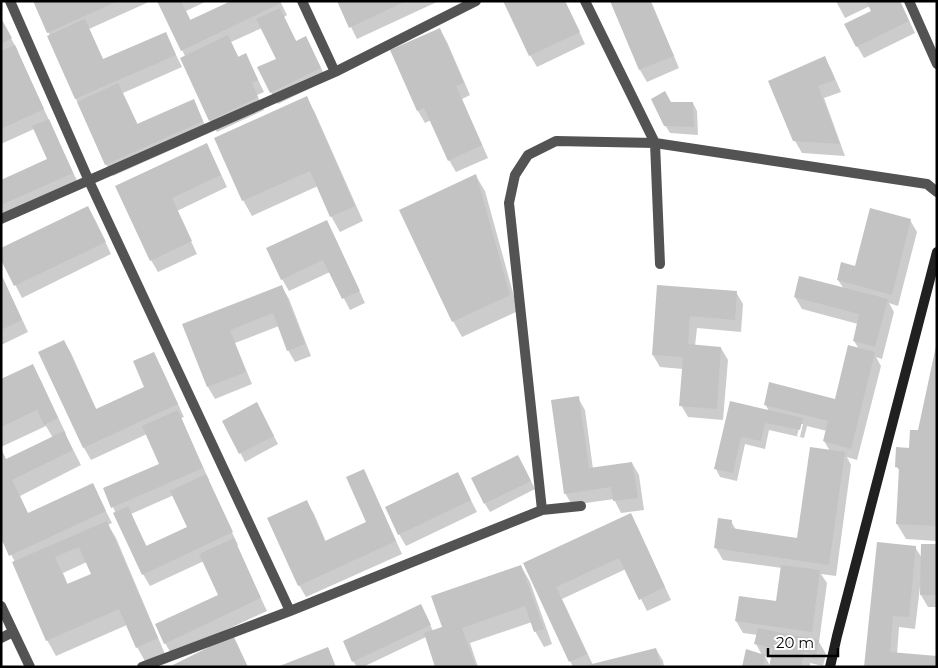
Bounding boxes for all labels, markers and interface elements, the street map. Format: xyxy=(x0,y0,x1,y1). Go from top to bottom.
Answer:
scale bar xyxy=(768,626,838,658)
text: 20 m xyxy=(776,633,814,652)

